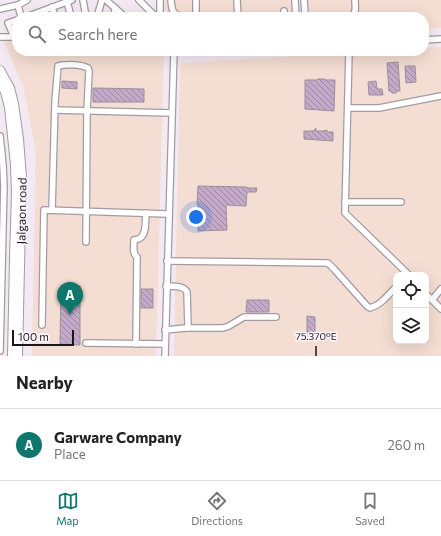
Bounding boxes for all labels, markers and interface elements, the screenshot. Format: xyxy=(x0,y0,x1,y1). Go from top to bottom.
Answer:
search box xyxy=(12,12,429,56)
icon: search xyxy=(26,23,48,45)
text: Search here xyxy=(58,25,137,43)
street label: Jalgaon road xyxy=(13,177,30,245)
your location xyxy=(186,207,206,227)
map controls xyxy=(393,272,429,344)
button: locate xyxy=(393,272,429,308)
pin: A xyxy=(57,282,83,315)
button: layers xyxy=(393,308,429,344)
scale bar xyxy=(12,328,74,347)
text: 100 m xyxy=(18,330,49,343)
text: 75.370°E xyxy=(295,330,337,342)
text: Nearby xyxy=(16,372,73,393)
text: Garware Company xyxy=(54,428,182,446)
text: A xyxy=(24,437,34,453)
text: 260 m xyxy=(388,437,425,453)
text: Place xyxy=(54,446,86,462)
tab: Map xyxy=(56,490,79,527)
tab: Directions xyxy=(191,490,243,527)
tab: Saved xyxy=(355,490,385,527)

